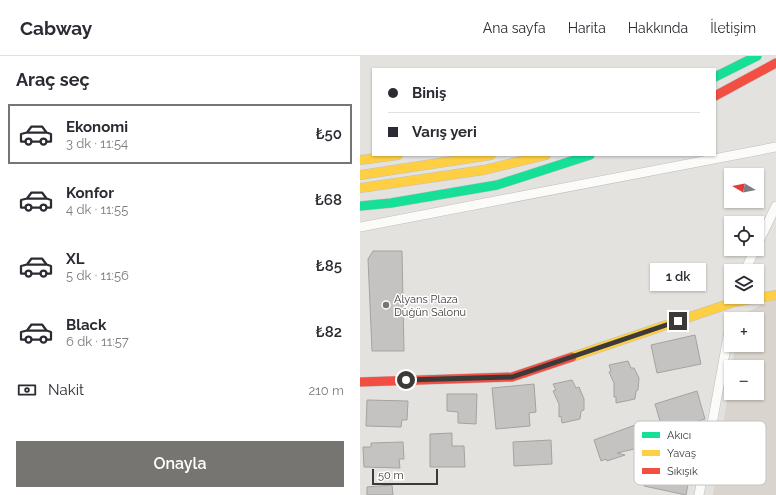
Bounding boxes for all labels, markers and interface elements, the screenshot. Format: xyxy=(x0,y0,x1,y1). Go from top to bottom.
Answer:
text: Cabway xyxy=(20,17,92,39)
text: Ana sayfa xyxy=(483,20,546,36)
text: Harita xyxy=(568,20,606,36)
text: Hakkında xyxy=(628,20,688,36)
text: İletişim xyxy=(710,20,756,36)
text: Araç seç xyxy=(16,69,90,90)
text: Biniş xyxy=(412,84,446,102)
icon: car xyxy=(18,116,54,152)
text: Ekonomi xyxy=(66,118,128,136)
text: Varış yeri xyxy=(412,123,477,141)
text: ₺50 xyxy=(316,125,342,143)
text: 3 dk · 11:54 xyxy=(66,136,128,151)
north arrow xyxy=(724,168,764,208)
map controls xyxy=(724,168,764,400)
icon: car xyxy=(18,182,54,218)
text: Konfor xyxy=(66,184,114,202)
text: ₺68 xyxy=(315,191,342,209)
text: 4 dk · 11:55 xyxy=(66,202,128,217)
button: locate xyxy=(724,216,764,256)
icon: car xyxy=(18,248,54,284)
text: XL xyxy=(66,250,84,268)
text: ₺85 xyxy=(316,257,342,275)
callout: 1 dk xyxy=(650,263,706,291)
button: layers xyxy=(724,264,764,304)
text: 5 dk · 11:56 xyxy=(66,268,129,283)
text: 1 dk xyxy=(666,269,690,284)
place label: Alyans Plaza Düğün Salonu xyxy=(394,293,466,319)
marker: Alyans Plaza Düğün Salonu xyxy=(381,300,391,310)
route end xyxy=(669,312,687,330)
button: + xyxy=(724,312,764,352)
icon: car xyxy=(18,314,54,350)
text: Black xyxy=(66,316,106,334)
text: ₺82 xyxy=(316,323,342,341)
text: 6 dk · 11:57 xyxy=(66,334,129,349)
button: − xyxy=(724,360,764,400)
route start xyxy=(397,371,415,389)
icon: cash xyxy=(16,379,38,401)
text: Nakit xyxy=(48,381,84,399)
text: 210 m xyxy=(308,383,344,398)
legend xyxy=(634,421,766,485)
text: Akıcı xyxy=(667,429,691,442)
button: Onayla xyxy=(16,441,344,487)
text: Yavaş xyxy=(667,447,696,460)
text: Sıkışık xyxy=(667,465,698,478)
scale bar xyxy=(372,467,438,486)
text: 50 m xyxy=(378,469,404,482)

